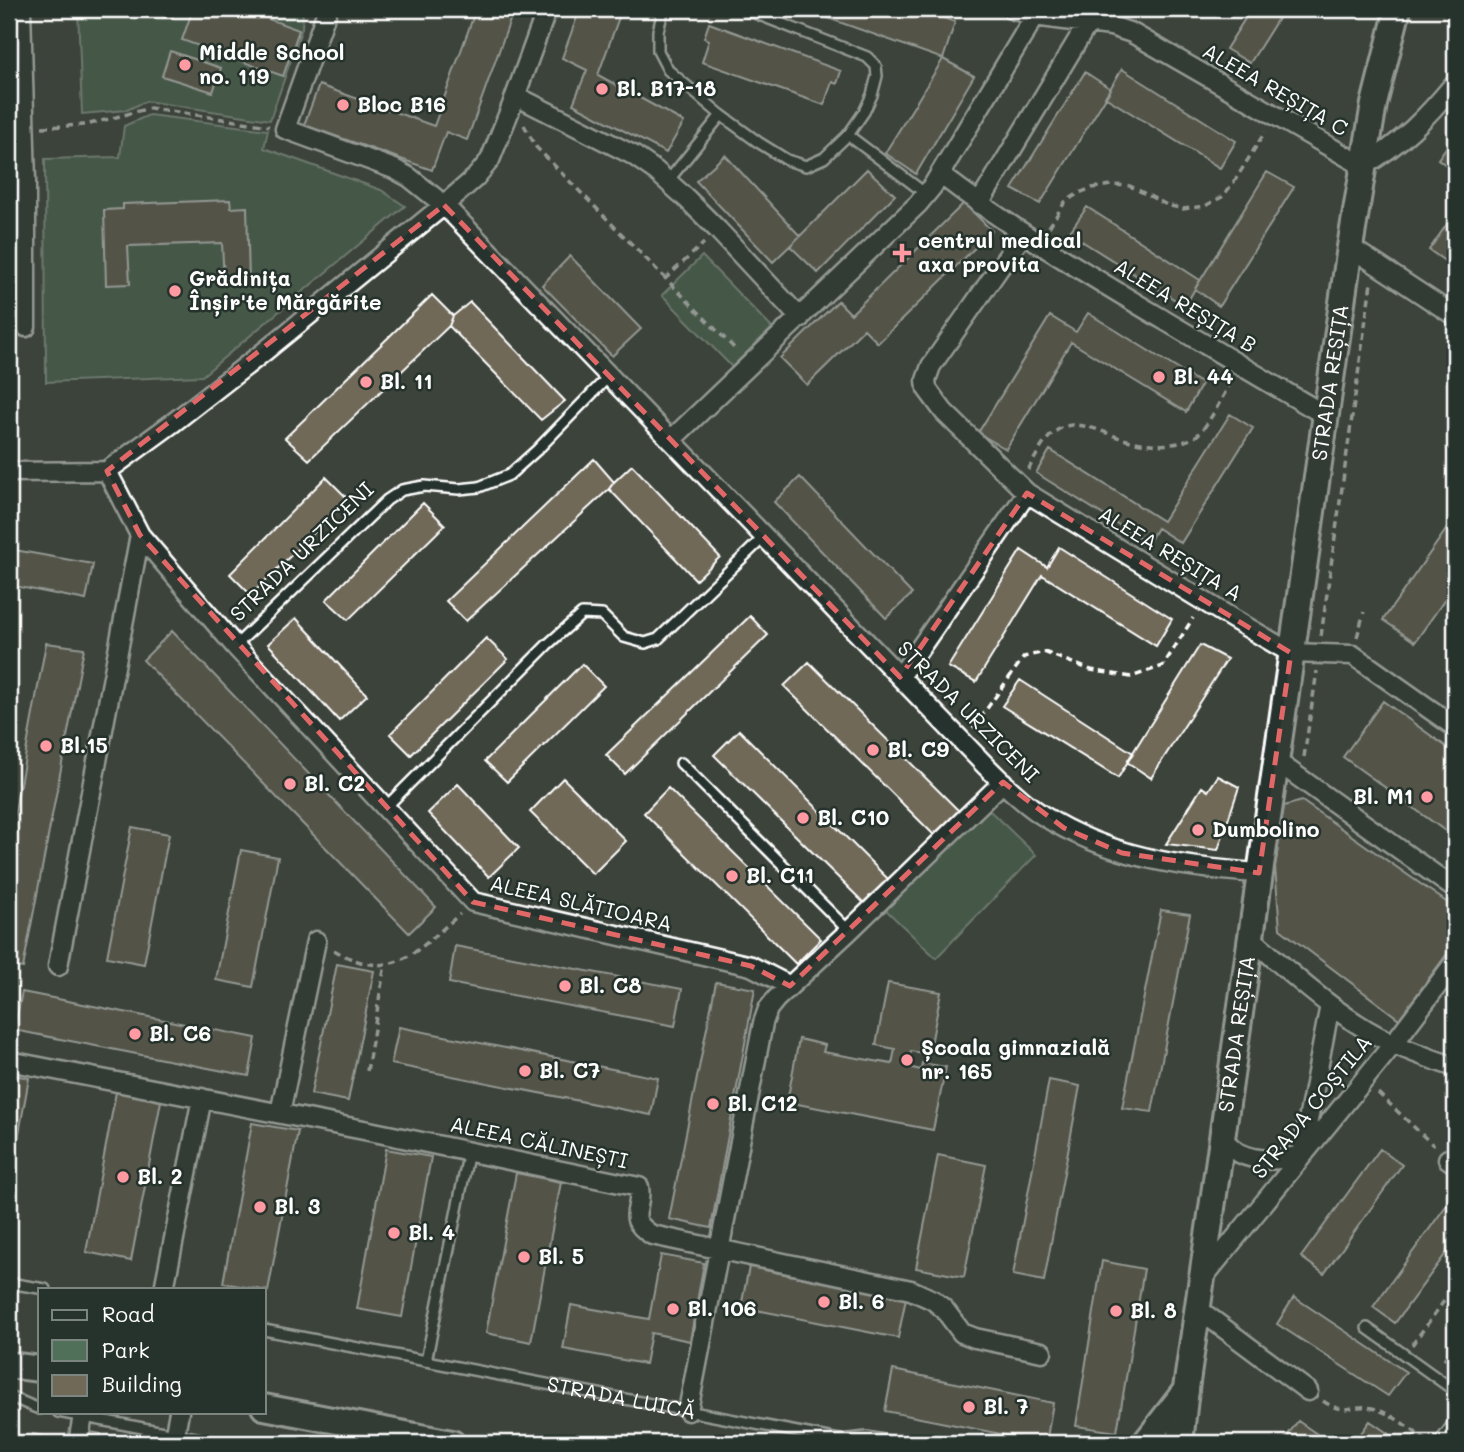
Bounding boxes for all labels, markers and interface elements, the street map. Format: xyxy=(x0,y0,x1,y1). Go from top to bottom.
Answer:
street label: ALEEA REȘIȚA C xyxy=(1198,36,1353,142)
place label: Middle School no. 119 xyxy=(199,38,345,89)
marker: Middle School no. 119 xyxy=(177,57,193,73)
place label: Bl. B17-18 xyxy=(616,74,716,101)
marker: Bl. B17-18 xyxy=(594,81,610,97)
place label: Bloc B16 xyxy=(357,90,446,117)
marker: Bloc B16 xyxy=(335,97,351,113)
place label: centrul medical axa provita xyxy=(918,226,1081,277)
marker: centrul medical axa provita xyxy=(892,243,912,263)
street label: ALEEA REȘIȚA B xyxy=(1109,252,1262,359)
place label: Grădinița Înșir'te Mărgărite xyxy=(189,264,382,317)
marker: Grădinița Înșir'te Mărgărite xyxy=(167,283,183,299)
street label: STRADA REȘIȚA xyxy=(1304,302,1354,463)
place label: Bl. 44 xyxy=(1173,362,1233,389)
place label: Bl. 11 xyxy=(380,367,432,394)
marker: Bl. 44 xyxy=(1151,369,1167,385)
marker: Bl. 11 xyxy=(358,374,374,390)
street label: STRADA URZICENI xyxy=(223,475,379,627)
street label: ALEEA REȘIȚA A xyxy=(1094,499,1247,607)
street label: STRADA URZICENI xyxy=(892,634,1046,788)
place label: Bl.15 xyxy=(60,731,108,758)
place label: Bl. C9 xyxy=(887,735,949,762)
marker: Bl.15 xyxy=(38,738,54,754)
marker: Bl. C9 xyxy=(865,742,881,758)
place label: Bl. C2 xyxy=(304,769,365,796)
marker: Bl. C2 xyxy=(282,776,298,792)
place label: Bl. M1 xyxy=(1353,782,1413,809)
marker: Bl. M1 xyxy=(1419,789,1435,805)
place label: Bl. C10 xyxy=(817,803,889,830)
marker: Bl. C10 xyxy=(795,810,811,826)
place label: Dumbolino xyxy=(1212,815,1320,842)
marker: Dumbolino xyxy=(1190,822,1206,838)
place label: Bl. C11 xyxy=(746,861,814,888)
street label: ALEEA SLĂTIOARA xyxy=(488,868,675,937)
marker: Bl. C11 xyxy=(724,868,740,884)
street label: STRADA REȘIȚA xyxy=(1211,954,1260,1114)
place label: Bl. C8 xyxy=(579,971,641,998)
marker: Bl. C8 xyxy=(557,978,573,994)
place label: Bl. C6 xyxy=(149,1019,211,1046)
marker: Bl. C6 xyxy=(127,1026,143,1042)
street label: STRADA COȘTILA xyxy=(1245,1029,1378,1184)
place label: Școala gimnazială nr. 165 xyxy=(921,1033,1110,1084)
marker: Școala gimnazială nr. 165 xyxy=(899,1052,915,1068)
place label: Bl. C7 xyxy=(539,1056,600,1083)
marker: Bl. C7 xyxy=(517,1063,533,1079)
place label: Bl. C12 xyxy=(727,1089,797,1116)
marker: Bl. C12 xyxy=(705,1096,721,1112)
street label: ALEEA CĂLINEȘTI xyxy=(448,1110,631,1175)
place label: Bl. 2 xyxy=(137,1162,183,1189)
marker: Bl. 2 xyxy=(115,1169,131,1185)
place label: Bl. 3 xyxy=(274,1192,320,1219)
marker: Bl. 3 xyxy=(252,1199,268,1215)
place label: Bl. 4 xyxy=(408,1218,455,1245)
marker: Bl. 4 xyxy=(386,1225,402,1241)
place label: Bl. 5 xyxy=(538,1242,584,1269)
marker: Bl. 5 xyxy=(516,1249,532,1265)
place label: Bl. 6 xyxy=(838,1287,885,1314)
legend xyxy=(38,1288,266,1414)
place label: Bl. 106 xyxy=(687,1294,756,1321)
marker: Bl. 6 xyxy=(816,1294,832,1310)
place label: Bl. 8 xyxy=(1130,1296,1177,1323)
text: Road xyxy=(102,1300,154,1327)
marker: Bl. 106 xyxy=(665,1301,681,1317)
marker: Bl. 8 xyxy=(1108,1303,1124,1319)
text: Park xyxy=(102,1336,150,1363)
street label: STRADA LUICĂ xyxy=(545,1369,699,1424)
text: Building xyxy=(102,1370,182,1397)
place label: Bl. 7 xyxy=(983,1392,1029,1419)
marker: Bl. 7 xyxy=(961,1399,977,1415)

